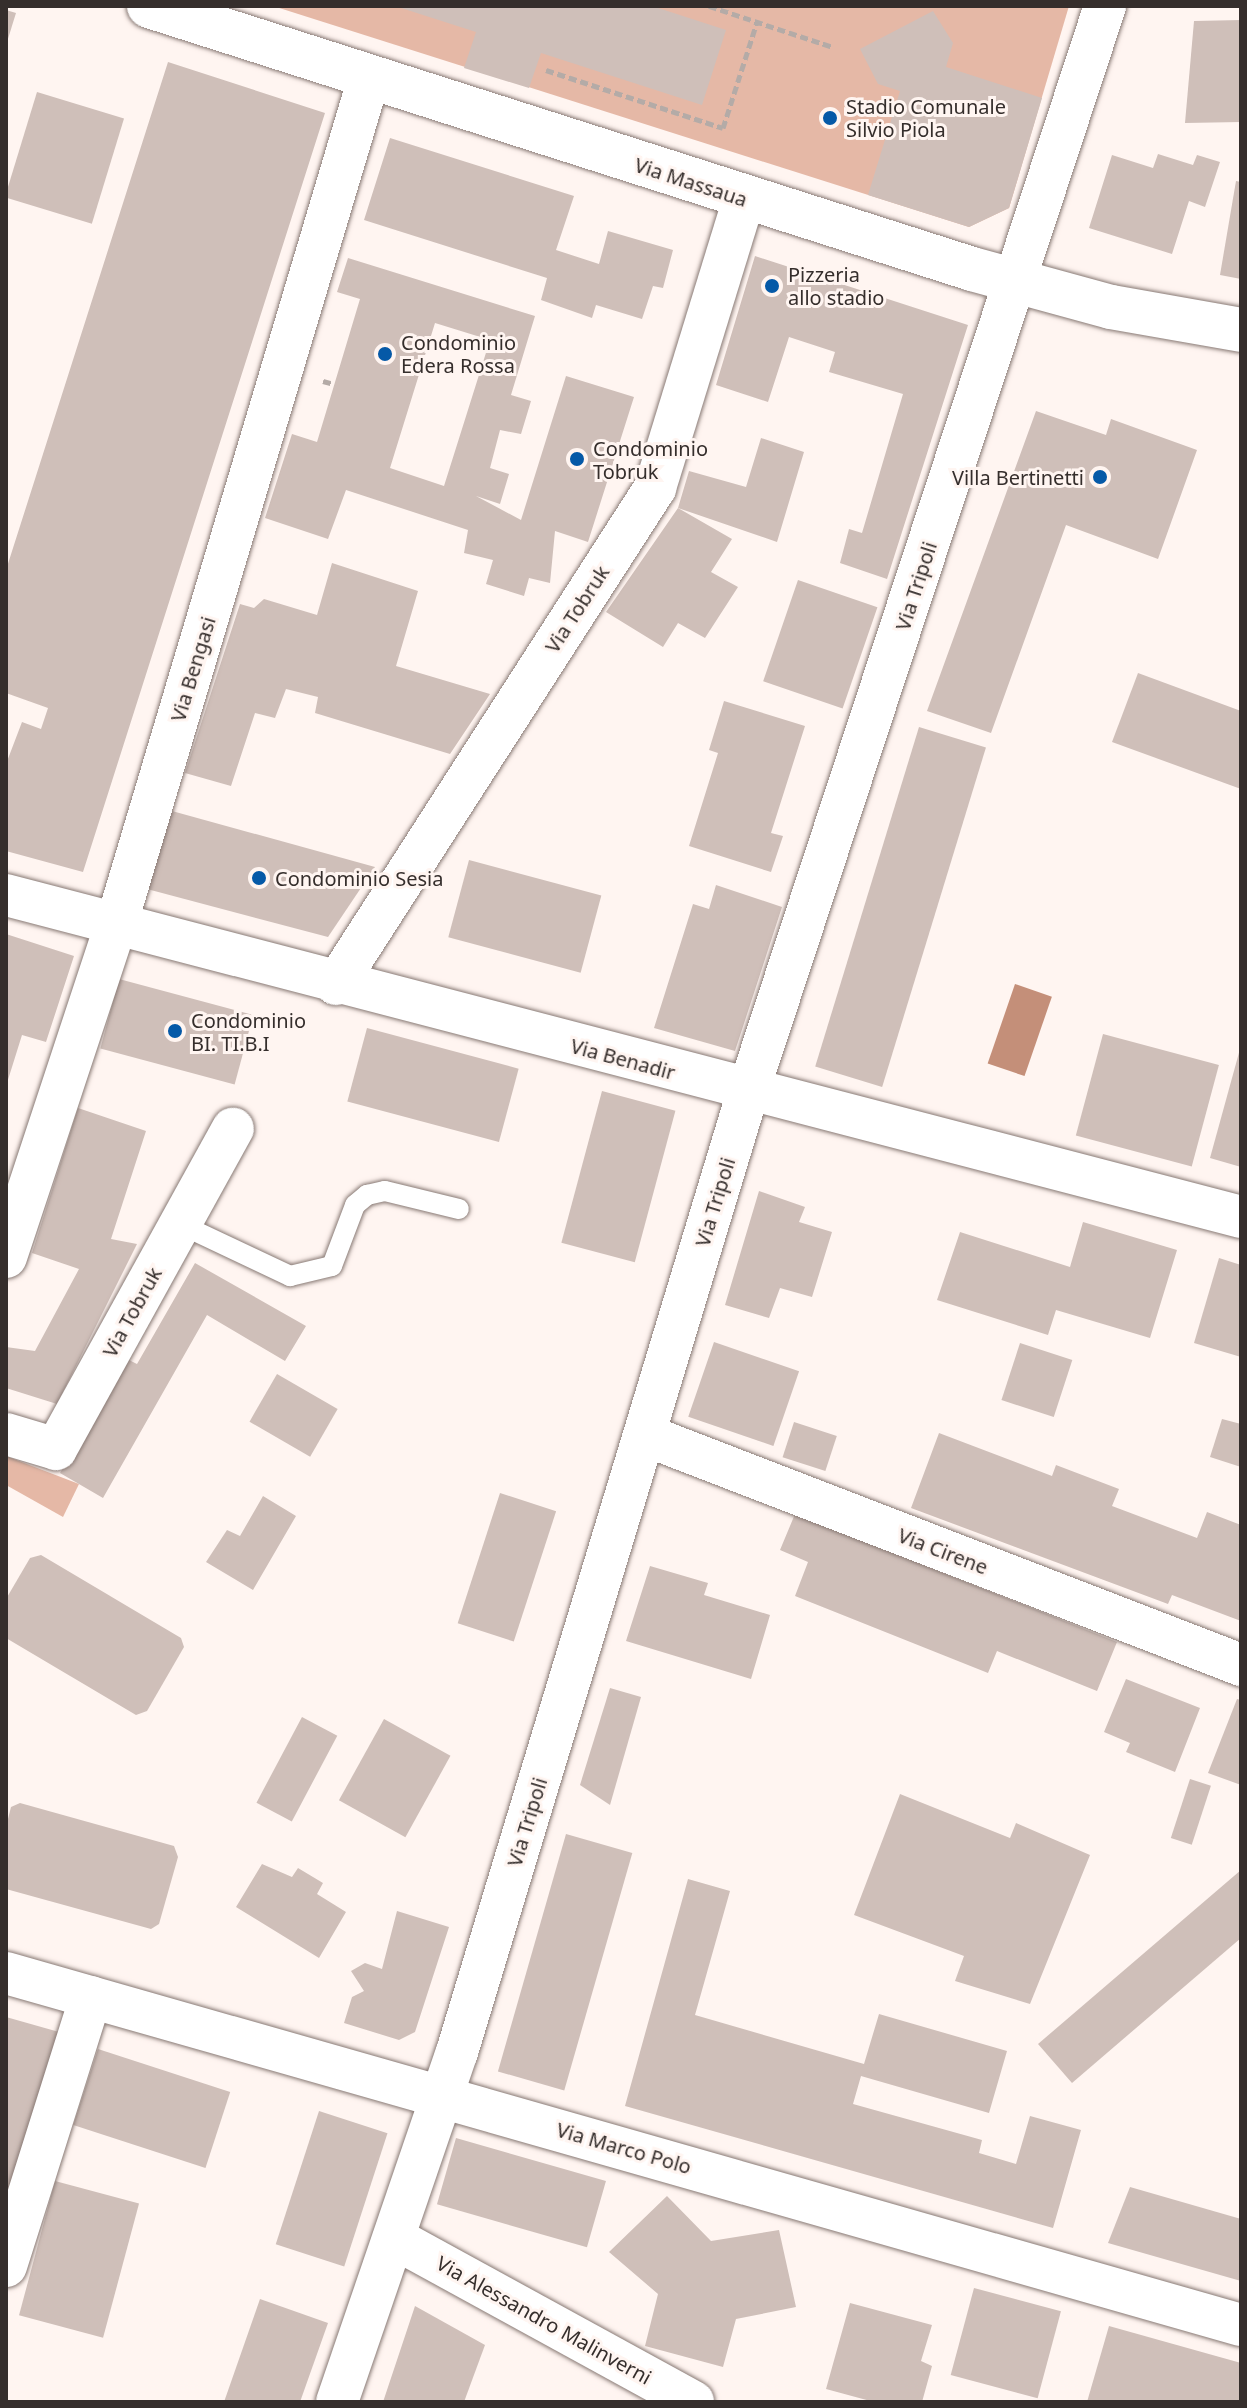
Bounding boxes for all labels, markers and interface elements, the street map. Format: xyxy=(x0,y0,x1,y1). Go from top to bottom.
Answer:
place label: Stadio Comunale Silvio Piola xyxy=(846,94,1006,141)
marker: Stadio Comunale Silvio Piola xyxy=(821,109,839,127)
street label: Via Massaua xyxy=(632,153,750,211)
place label: Pizzeria allo stadio xyxy=(788,262,884,309)
marker: Pizzeria allo stadio xyxy=(763,277,781,295)
place label: Condominio Edera Rossa xyxy=(401,330,516,377)
marker: Condominio Edera Rossa xyxy=(376,345,394,363)
place label: Condominio Tobruk xyxy=(593,436,708,483)
marker: Condominio Tobruk xyxy=(568,450,586,468)
place label: Villa Bertinetti xyxy=(952,465,1084,489)
marker: Villa Bertinetti xyxy=(1091,468,1109,486)
street label: Via Tripoli xyxy=(890,539,942,633)
street label: Via Tobruk xyxy=(540,561,614,657)
street label: Via Bengasi xyxy=(166,614,220,724)
place label: Condominio Sesia xyxy=(275,866,443,890)
marker: Condominio Sesia xyxy=(250,869,268,887)
place label: Condominio BI. TI.B.I xyxy=(191,1008,306,1055)
marker: Condominio BI. TI.B.I xyxy=(166,1022,184,1040)
street label: Via Benadir xyxy=(568,1034,678,1084)
street label: Via Tripoli xyxy=(690,1155,740,1249)
street label: Via Tobruk xyxy=(98,1263,166,1361)
street label: Via Cirene xyxy=(895,1523,991,1579)
street label: Via Tripoli xyxy=(502,1775,552,1869)
street label: Via Marco Polo xyxy=(554,2117,694,2179)
street label: Via Alessandro Malinverni xyxy=(432,2251,656,2389)

